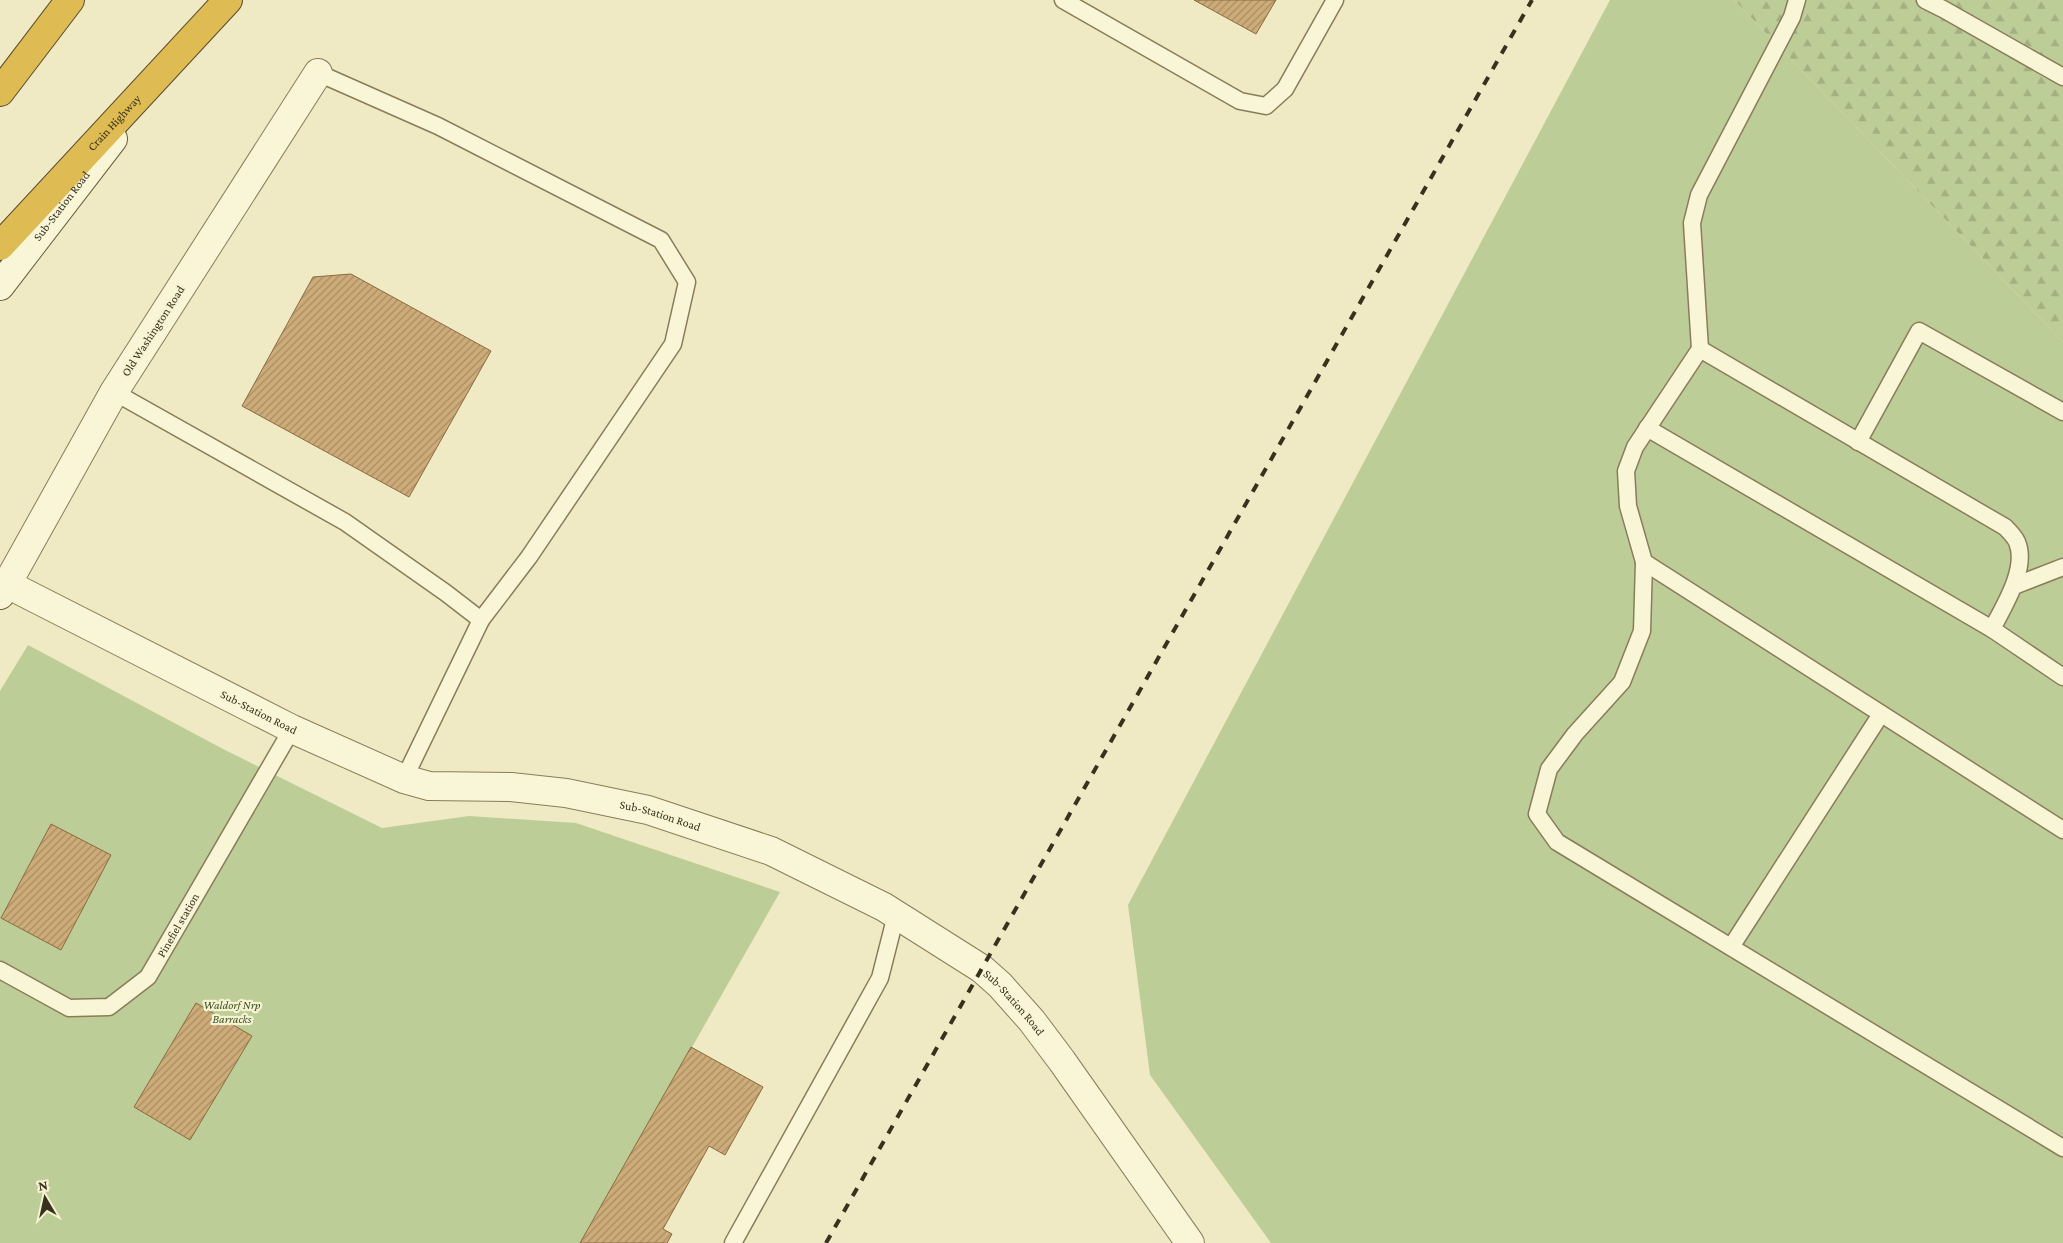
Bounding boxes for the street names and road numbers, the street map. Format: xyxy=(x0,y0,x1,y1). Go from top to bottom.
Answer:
street label: Crain Highway xyxy=(85,91,144,154)
street label: Sub-Station Road xyxy=(30,168,93,243)
street label: Old Washington Road xyxy=(118,283,188,379)
street label: Sub-Station Road xyxy=(218,687,300,738)
street label: Sub-Station Road xyxy=(618,797,703,834)
street label: Pinefiel station xyxy=(154,890,202,960)
street label: Sub-Station Road xyxy=(981,967,1048,1039)

